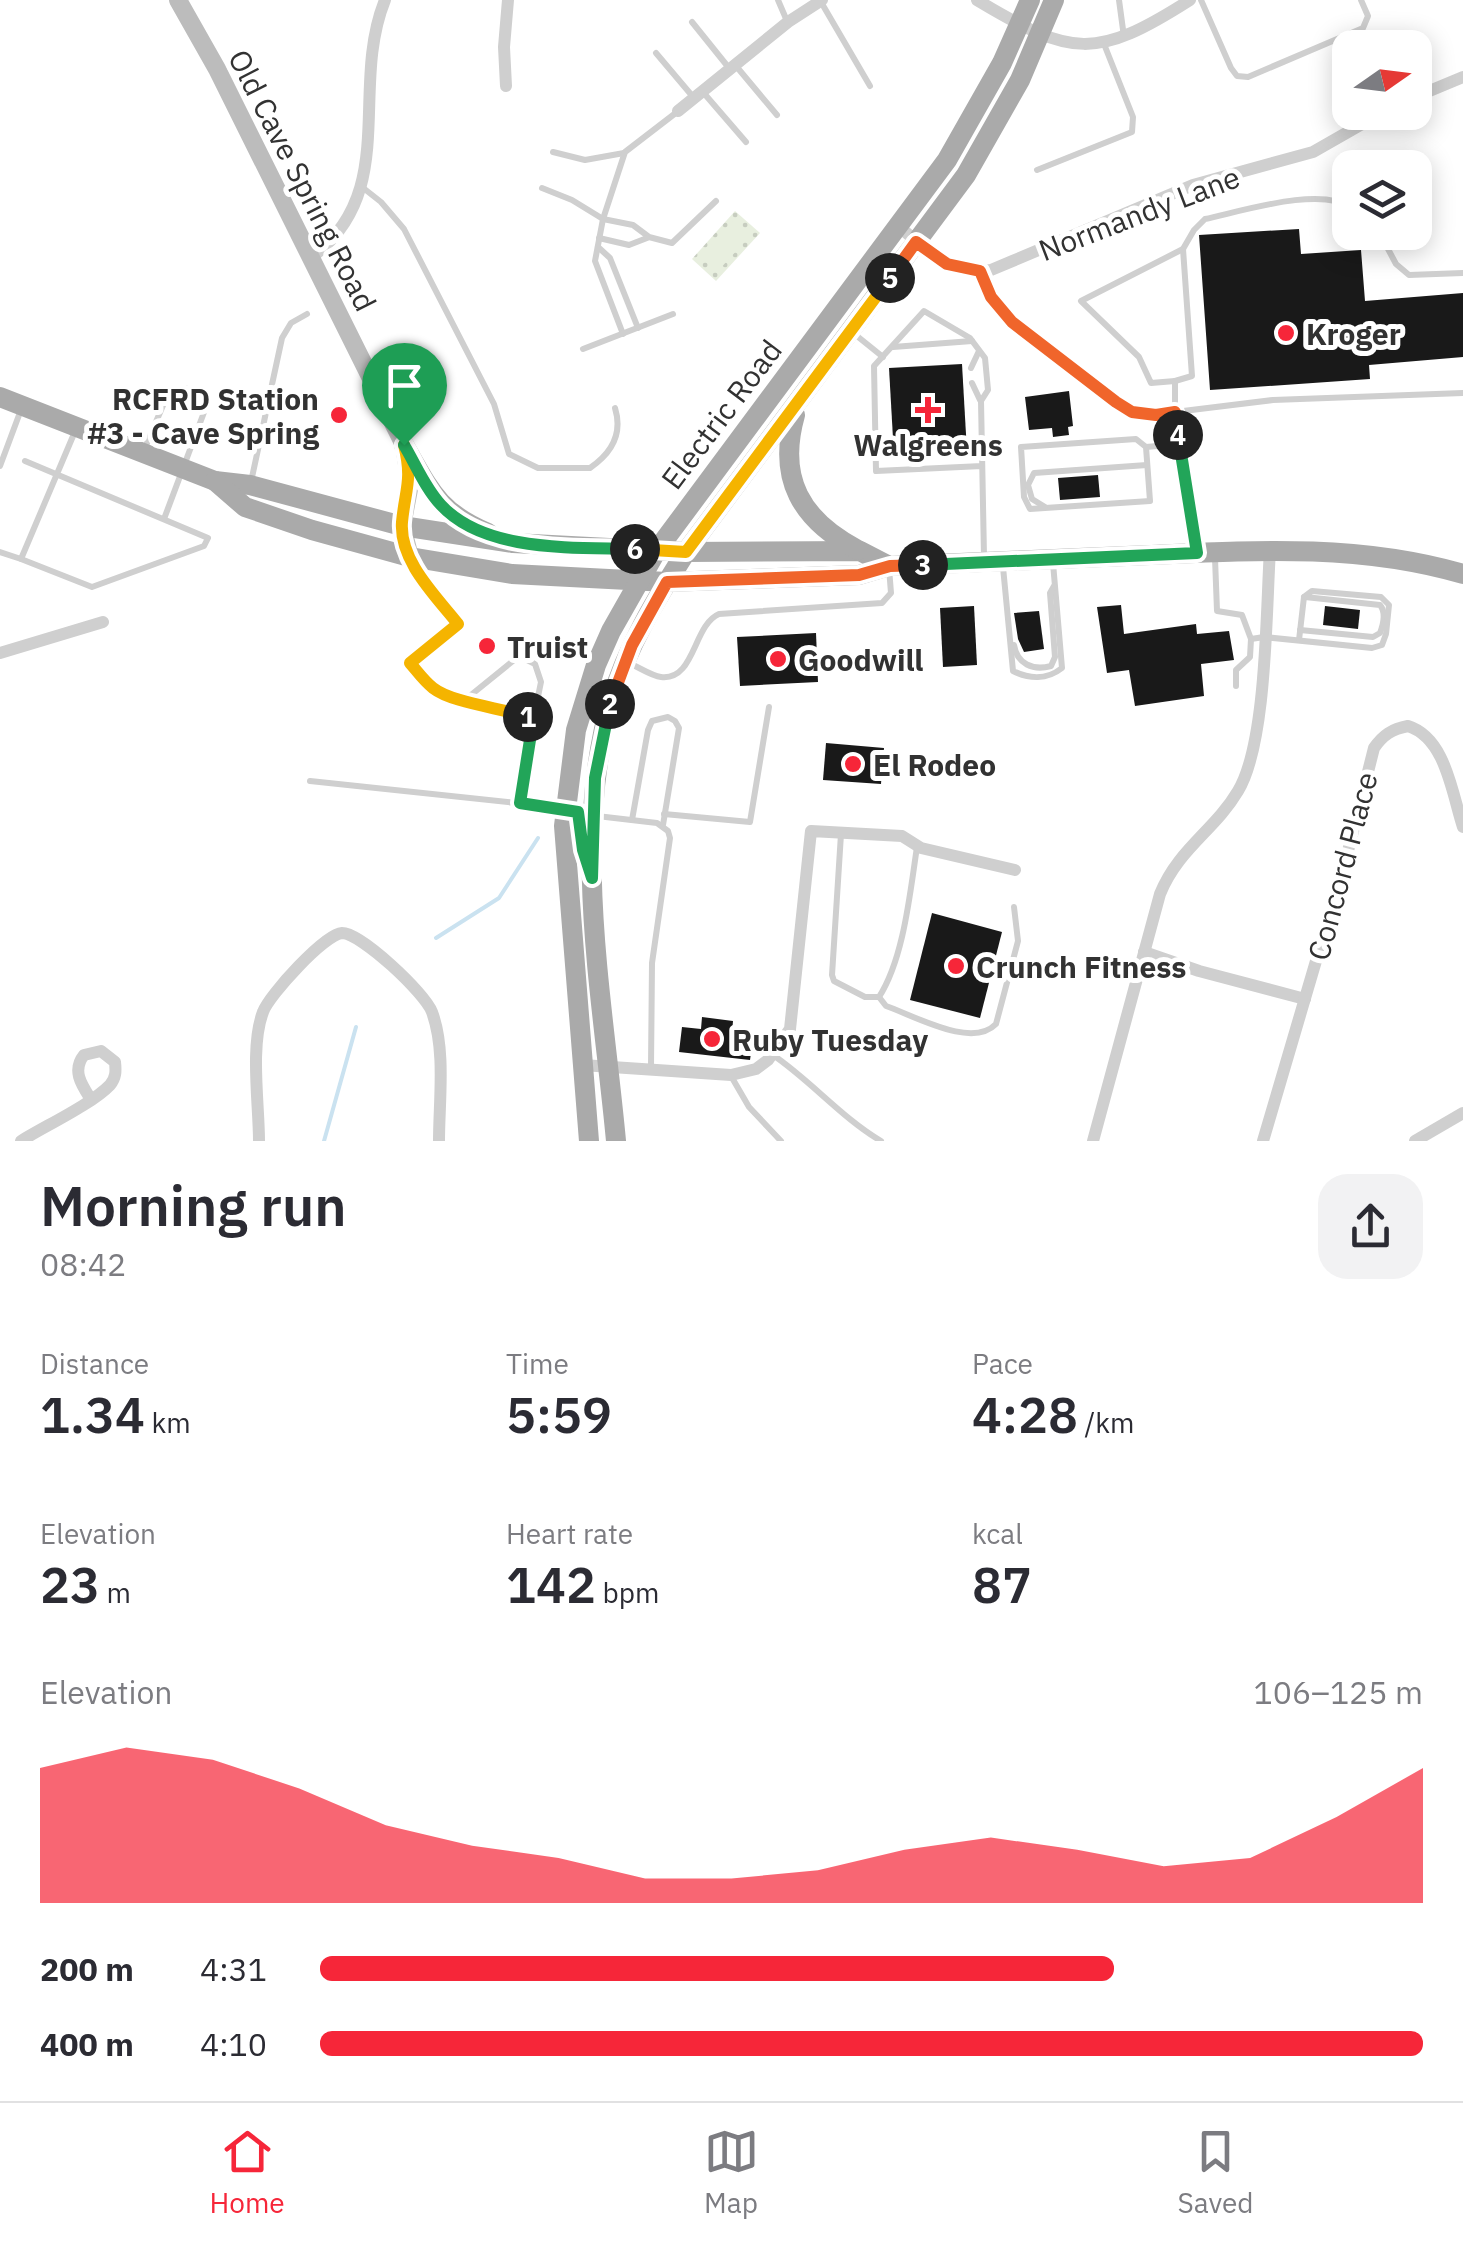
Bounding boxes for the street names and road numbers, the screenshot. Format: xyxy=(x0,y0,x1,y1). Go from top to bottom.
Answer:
street label: Old Cave Spring Road xyxy=(220,43,386,317)
street label: Normandy Lane xyxy=(1033,157,1245,269)
street label: Electric Road xyxy=(652,331,790,497)
street label: Concord Place xyxy=(1298,768,1386,964)

